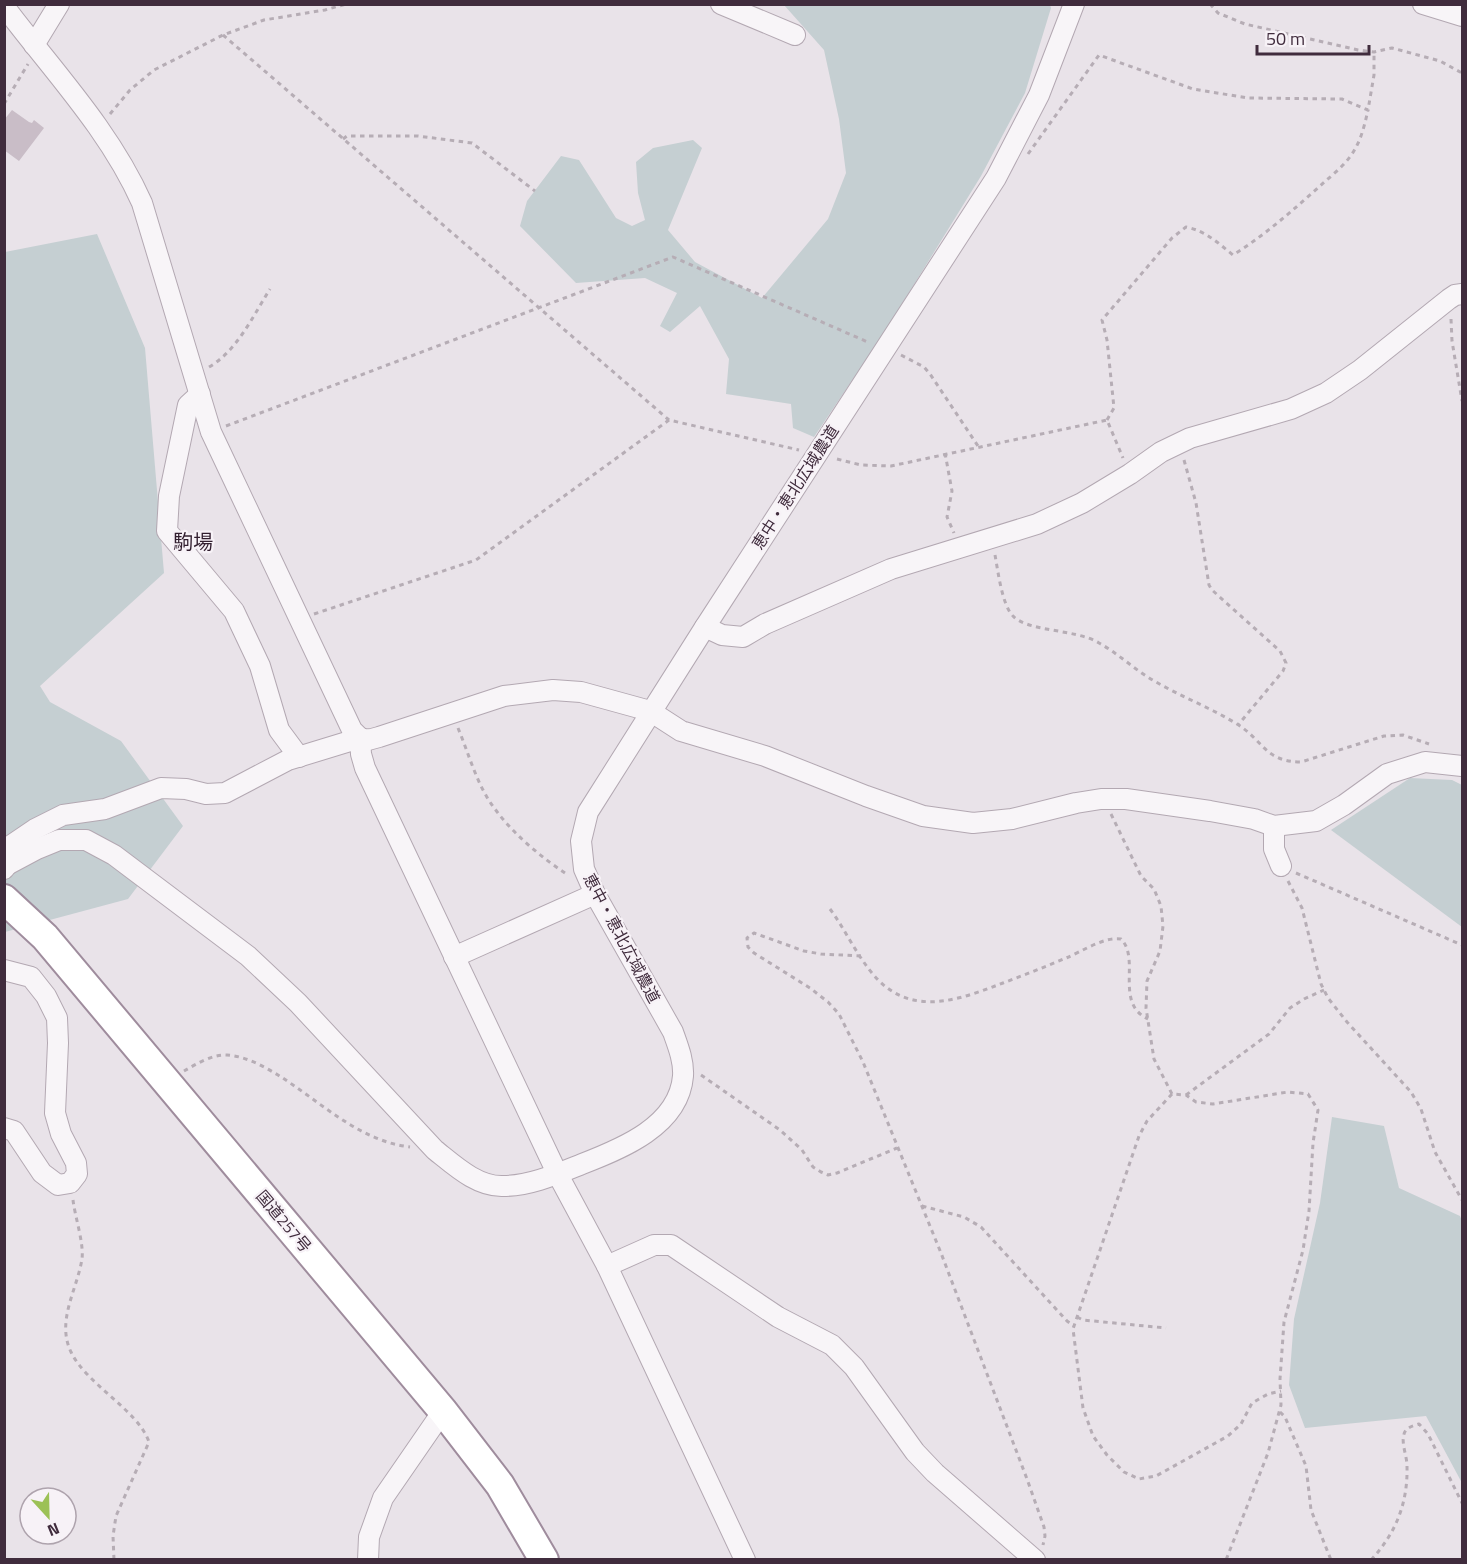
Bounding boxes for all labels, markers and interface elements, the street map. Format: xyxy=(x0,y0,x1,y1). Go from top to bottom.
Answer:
scale bar xyxy=(1257,18,1370,56)
text: 50 m xyxy=(1266,25,1305,52)
street label: 恵中・恵北広域農道 xyxy=(746,420,844,554)
district label: 駒場 xyxy=(173,526,213,557)
street label: 恵中・恵北広域農道 xyxy=(578,869,666,1007)
street label: 国道257号 xyxy=(251,1185,317,1257)
north arrow xyxy=(18,1486,78,1546)
text: N xyxy=(44,1517,63,1543)

